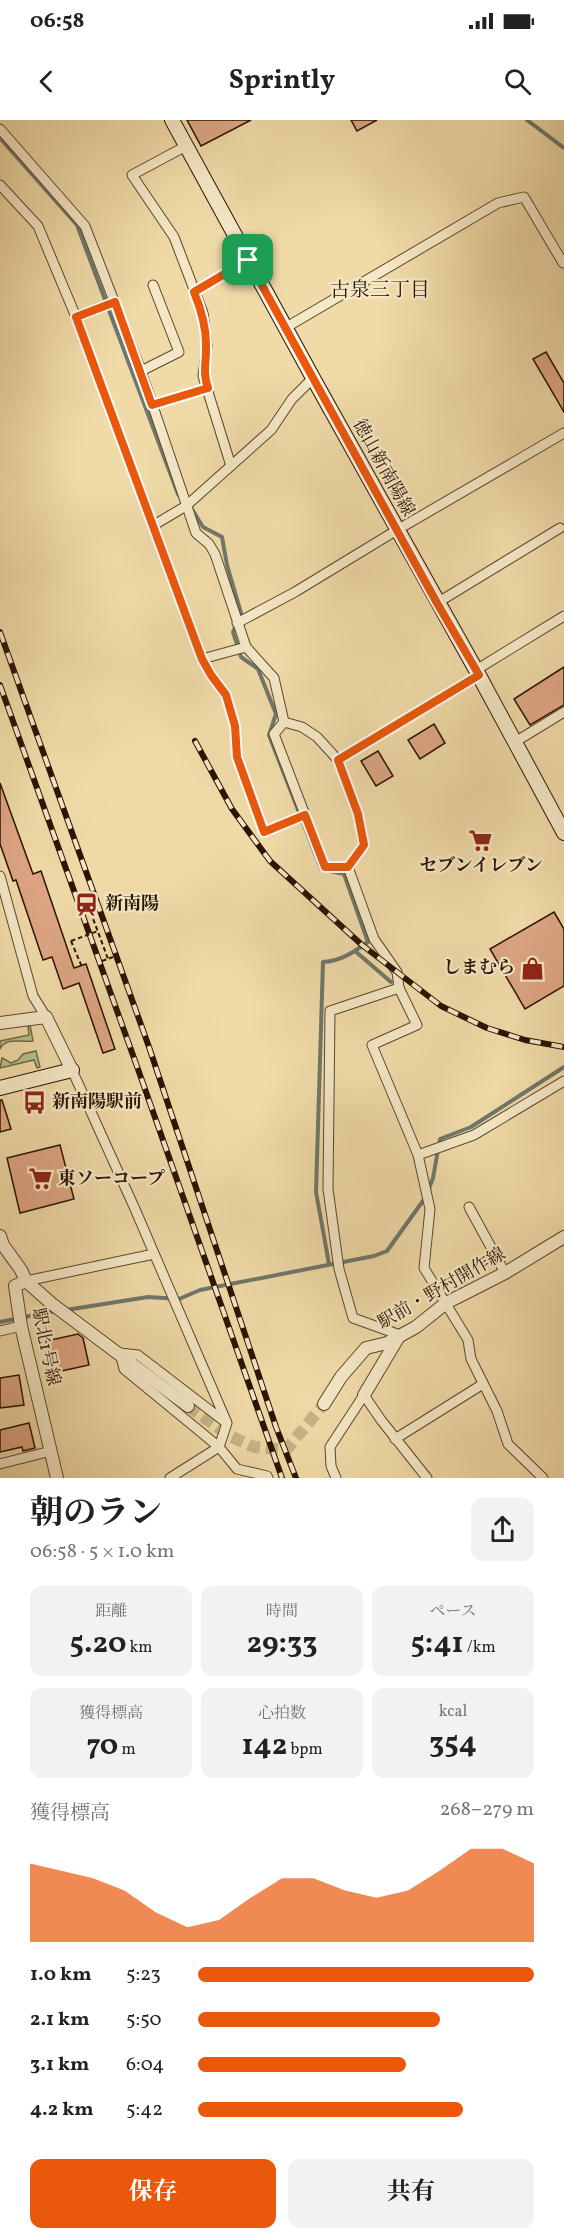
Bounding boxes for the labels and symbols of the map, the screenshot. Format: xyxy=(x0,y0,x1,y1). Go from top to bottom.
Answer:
pin xyxy=(222,234,273,285)
district label: 古泉三丁目 xyxy=(330,277,430,305)
street label: 徳山新南陽線 xyxy=(346,415,420,521)
supermarket icon: セブンイレブン xyxy=(468,827,494,853)
place label: セブンイレブン xyxy=(419,854,543,879)
station icon: 新南陽 xyxy=(74,891,100,917)
place label: 新南陽 xyxy=(105,892,159,917)
shop icon: しまむら xyxy=(520,955,546,981)
place label: しまむら xyxy=(443,956,515,981)
bus stop icon: 新南陽駅前 xyxy=(21,1089,47,1115)
place label: 新南陽駅前 xyxy=(52,1090,142,1115)
supermarket icon: 東ソーコープ xyxy=(27,1166,53,1192)
place label: 東ソーコープ xyxy=(58,1167,165,1192)
street label: 駅前・野村開作線 xyxy=(373,1242,511,1336)
street label: 駅北1号線 xyxy=(25,1306,65,1388)

